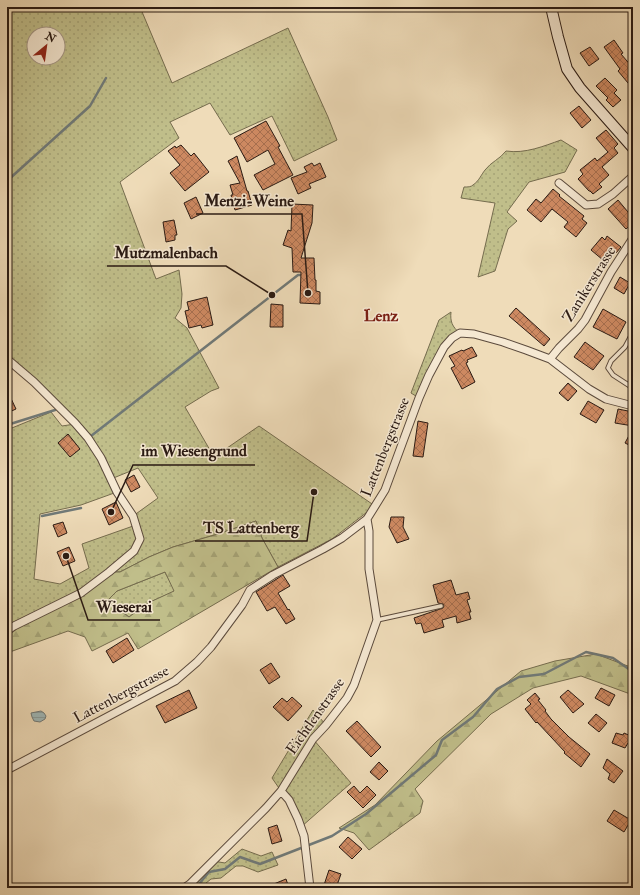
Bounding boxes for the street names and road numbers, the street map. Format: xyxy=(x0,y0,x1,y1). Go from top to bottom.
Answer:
street label: Zanikerstrasse xyxy=(559,243,620,326)
street label: Lattenbergstrasse xyxy=(357,395,414,500)
street label: Lattenbergstrasse xyxy=(70,661,172,728)
street label: Eichtlenstrasse xyxy=(282,674,349,758)

